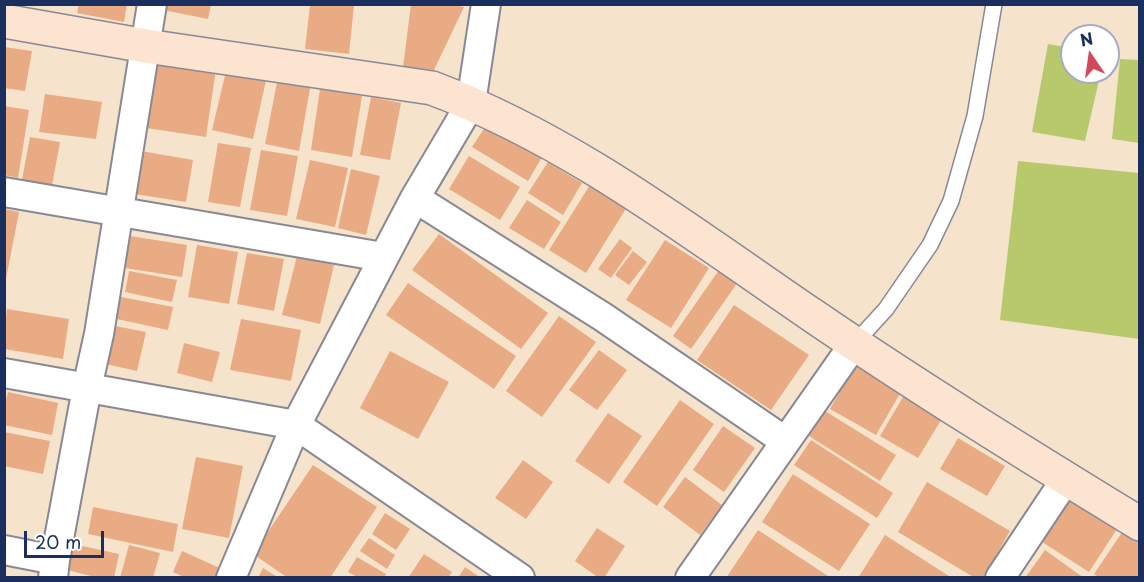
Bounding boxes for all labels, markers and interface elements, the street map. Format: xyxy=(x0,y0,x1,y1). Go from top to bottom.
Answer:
north arrow xyxy=(1060,24,1120,84)
text: N xyxy=(1078,25,1095,52)
scale bar xyxy=(27,519,106,557)
text: 20 m xyxy=(35,528,81,555)

